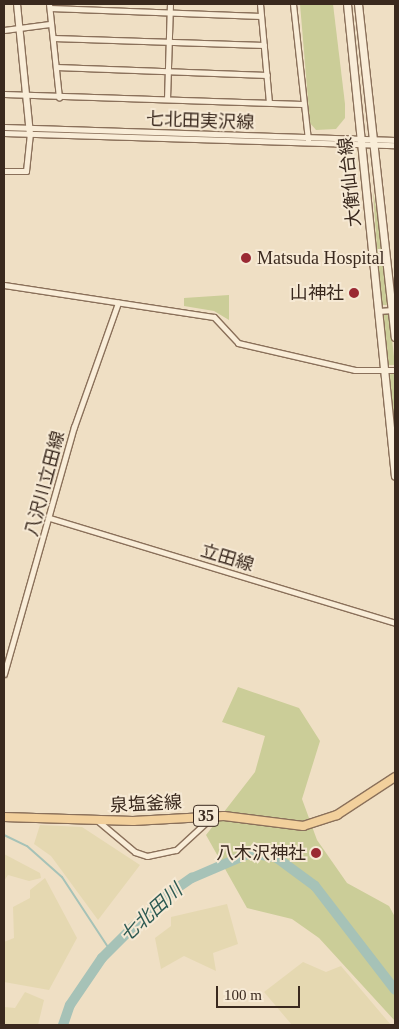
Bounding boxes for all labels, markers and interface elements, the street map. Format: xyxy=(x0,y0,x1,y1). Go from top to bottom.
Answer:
street label: 七北田実沢線 xyxy=(146,108,254,134)
street label: 大衡仙台線 xyxy=(335,136,365,228)
place label: Matsuda Hospital xyxy=(257,247,384,269)
marker: Matsuda Hospital xyxy=(239,251,253,265)
place label: 山神社 xyxy=(290,282,344,304)
marker: 山神社 xyxy=(348,287,360,299)
street label: 八沢川立田線 xyxy=(21,429,69,539)
street label: 立田線 xyxy=(198,540,256,576)
street label: 泉塩釜線 xyxy=(109,791,183,817)
road number: 35 xyxy=(192,802,220,829)
place label: 八木沢神社 xyxy=(216,842,306,864)
marker: 八木沢神社 xyxy=(310,847,322,859)
water label: 七北田川 xyxy=(115,879,187,947)
scale bar xyxy=(219,976,303,1008)
text: 100 m xyxy=(224,987,262,1003)

